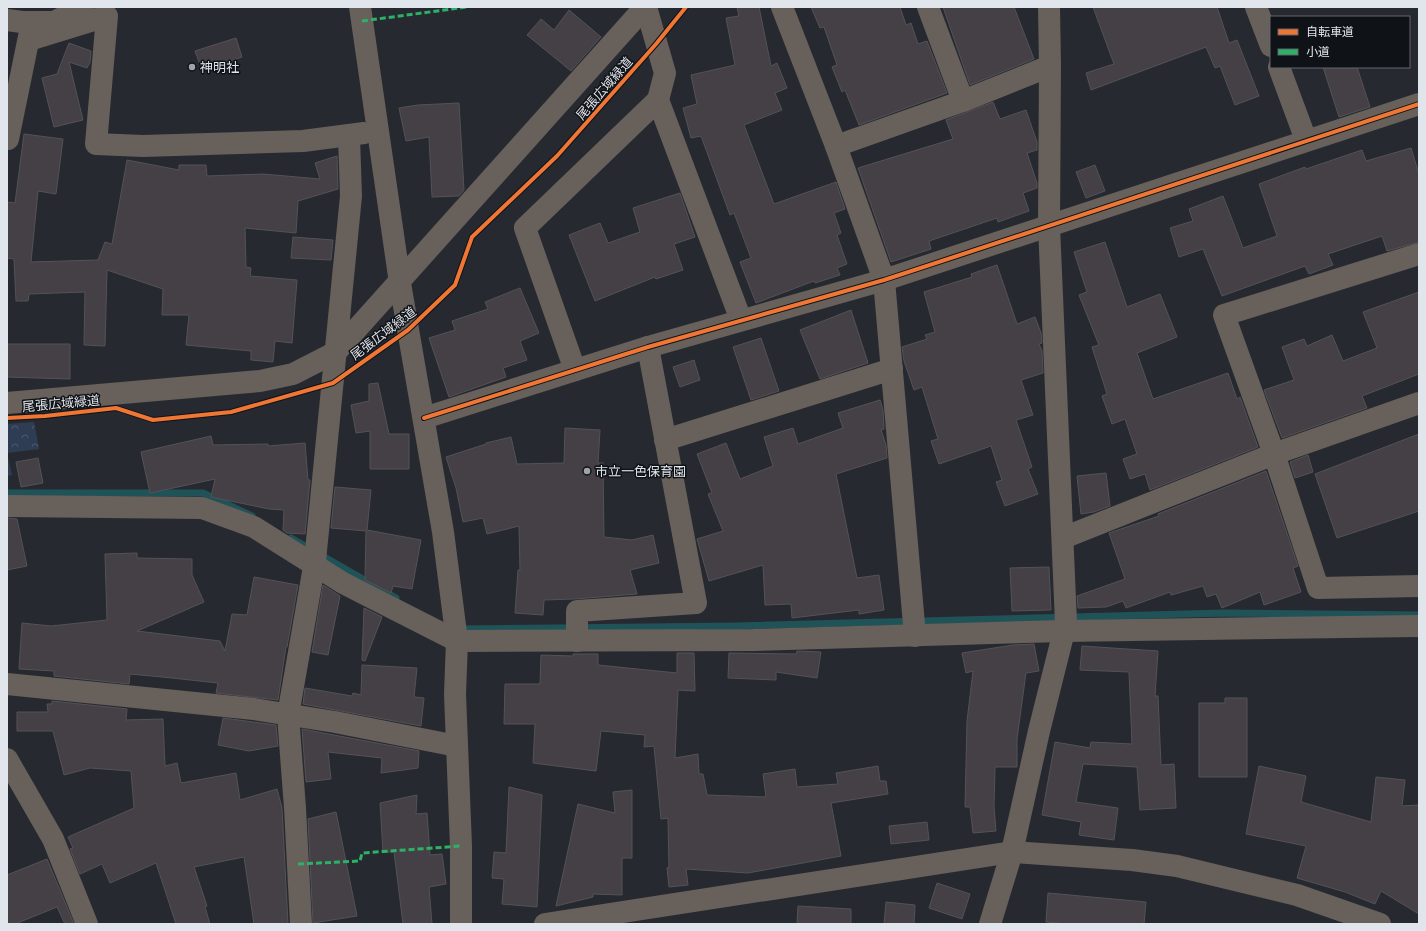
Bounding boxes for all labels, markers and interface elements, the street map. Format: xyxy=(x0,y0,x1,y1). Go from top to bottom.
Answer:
legend xyxy=(1270,16,1410,68)
text: 自転車道 xyxy=(1306,24,1354,39)
text: 小道 xyxy=(1306,44,1330,59)
street label: 尾張広域緑道 xyxy=(572,53,636,123)
place label: 神明社 xyxy=(200,59,239,75)
marker: 神明社 xyxy=(187,62,197,72)
street label: 尾張広域緑道 xyxy=(347,303,419,363)
street label: 尾張広域緑道 xyxy=(21,392,101,414)
place label: 市立一色保育園 xyxy=(595,463,686,479)
marker: 市立一色保育園 xyxy=(582,466,592,476)

